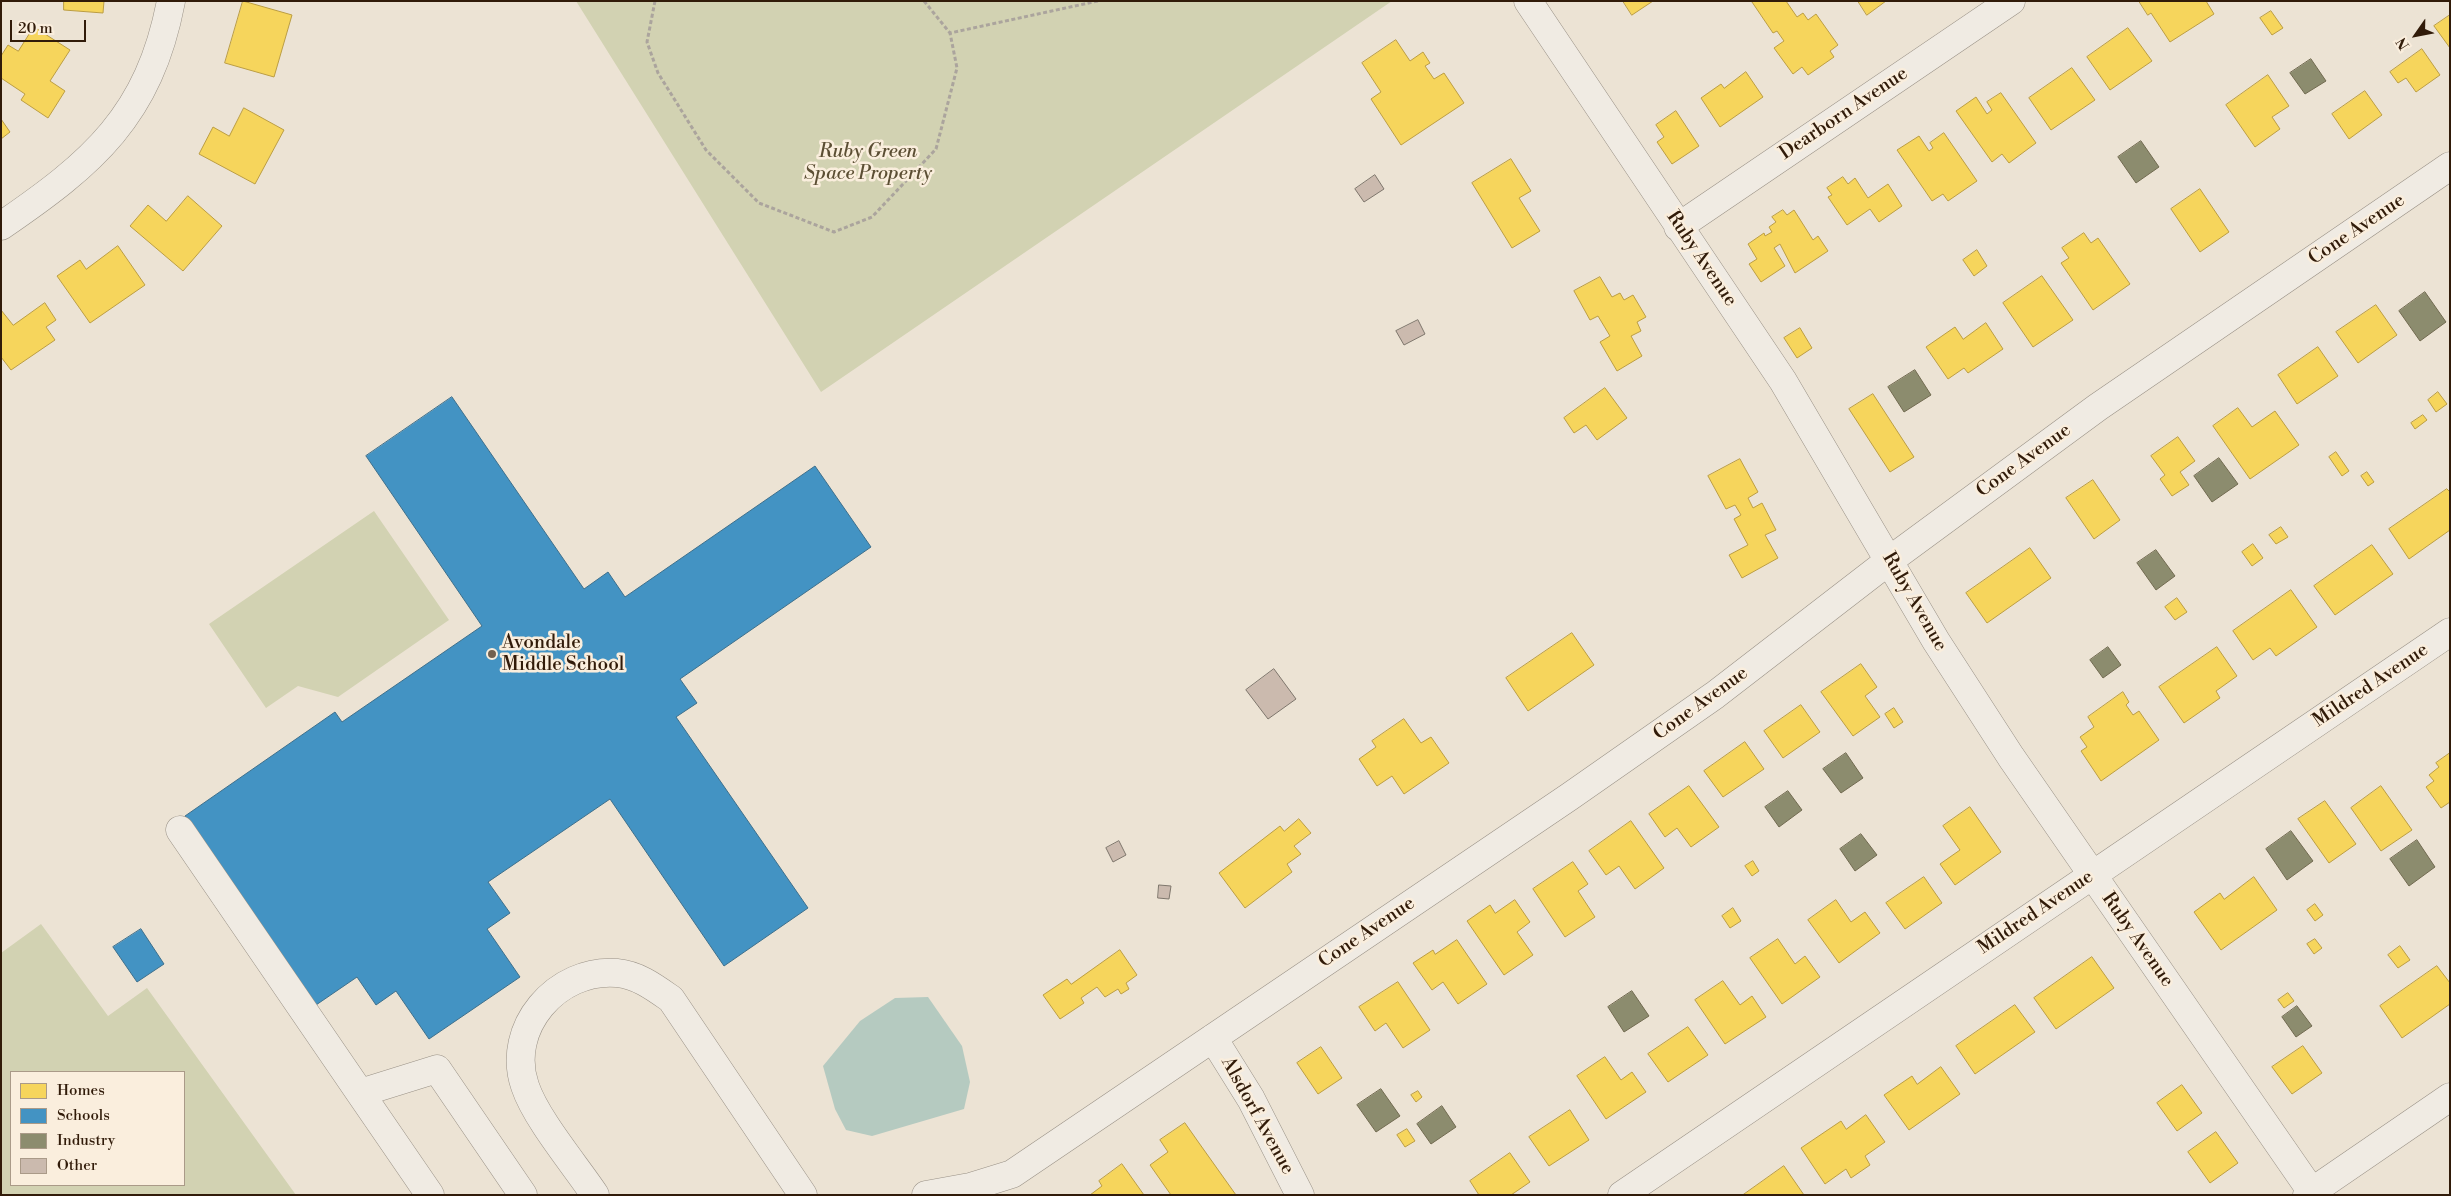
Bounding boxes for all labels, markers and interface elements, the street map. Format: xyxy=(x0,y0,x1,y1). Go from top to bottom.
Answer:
scale bar xyxy=(12,10,89,42)
north arrow xyxy=(2391,10,2441,60)
text: 20 m xyxy=(18,19,53,38)
text: N xyxy=(2393,34,2414,53)
street label: Dearborn Avenue xyxy=(1775,63,1913,165)
park label: Ruby Green Space Property xyxy=(804,141,932,185)
street label: Cone Avenue xyxy=(2305,189,2409,271)
street label: Ruby Avenue xyxy=(1661,207,1741,311)
street label: Cone Avenue xyxy=(1972,419,2076,503)
street label: Ruby Avenue xyxy=(1877,549,1951,655)
place label: Avondale Middle School xyxy=(502,632,624,676)
street label: Mildred Avenue xyxy=(2309,639,2433,733)
marker: Avondale Middle School xyxy=(486,648,498,660)
street label: Cone Avenue xyxy=(1649,662,1753,746)
street label: Mildred Avenue xyxy=(1974,866,2098,960)
street label: Ruby Avenue xyxy=(2096,888,2178,992)
street label: Cone Avenue xyxy=(1315,892,1419,974)
street label: Alsdorf Avenue xyxy=(1215,1053,1299,1179)
legend xyxy=(10,1071,185,1186)
text: Homes xyxy=(57,1081,105,1100)
text: Schools xyxy=(57,1106,110,1125)
text: Industry xyxy=(57,1131,115,1150)
text: Other xyxy=(57,1156,97,1175)

